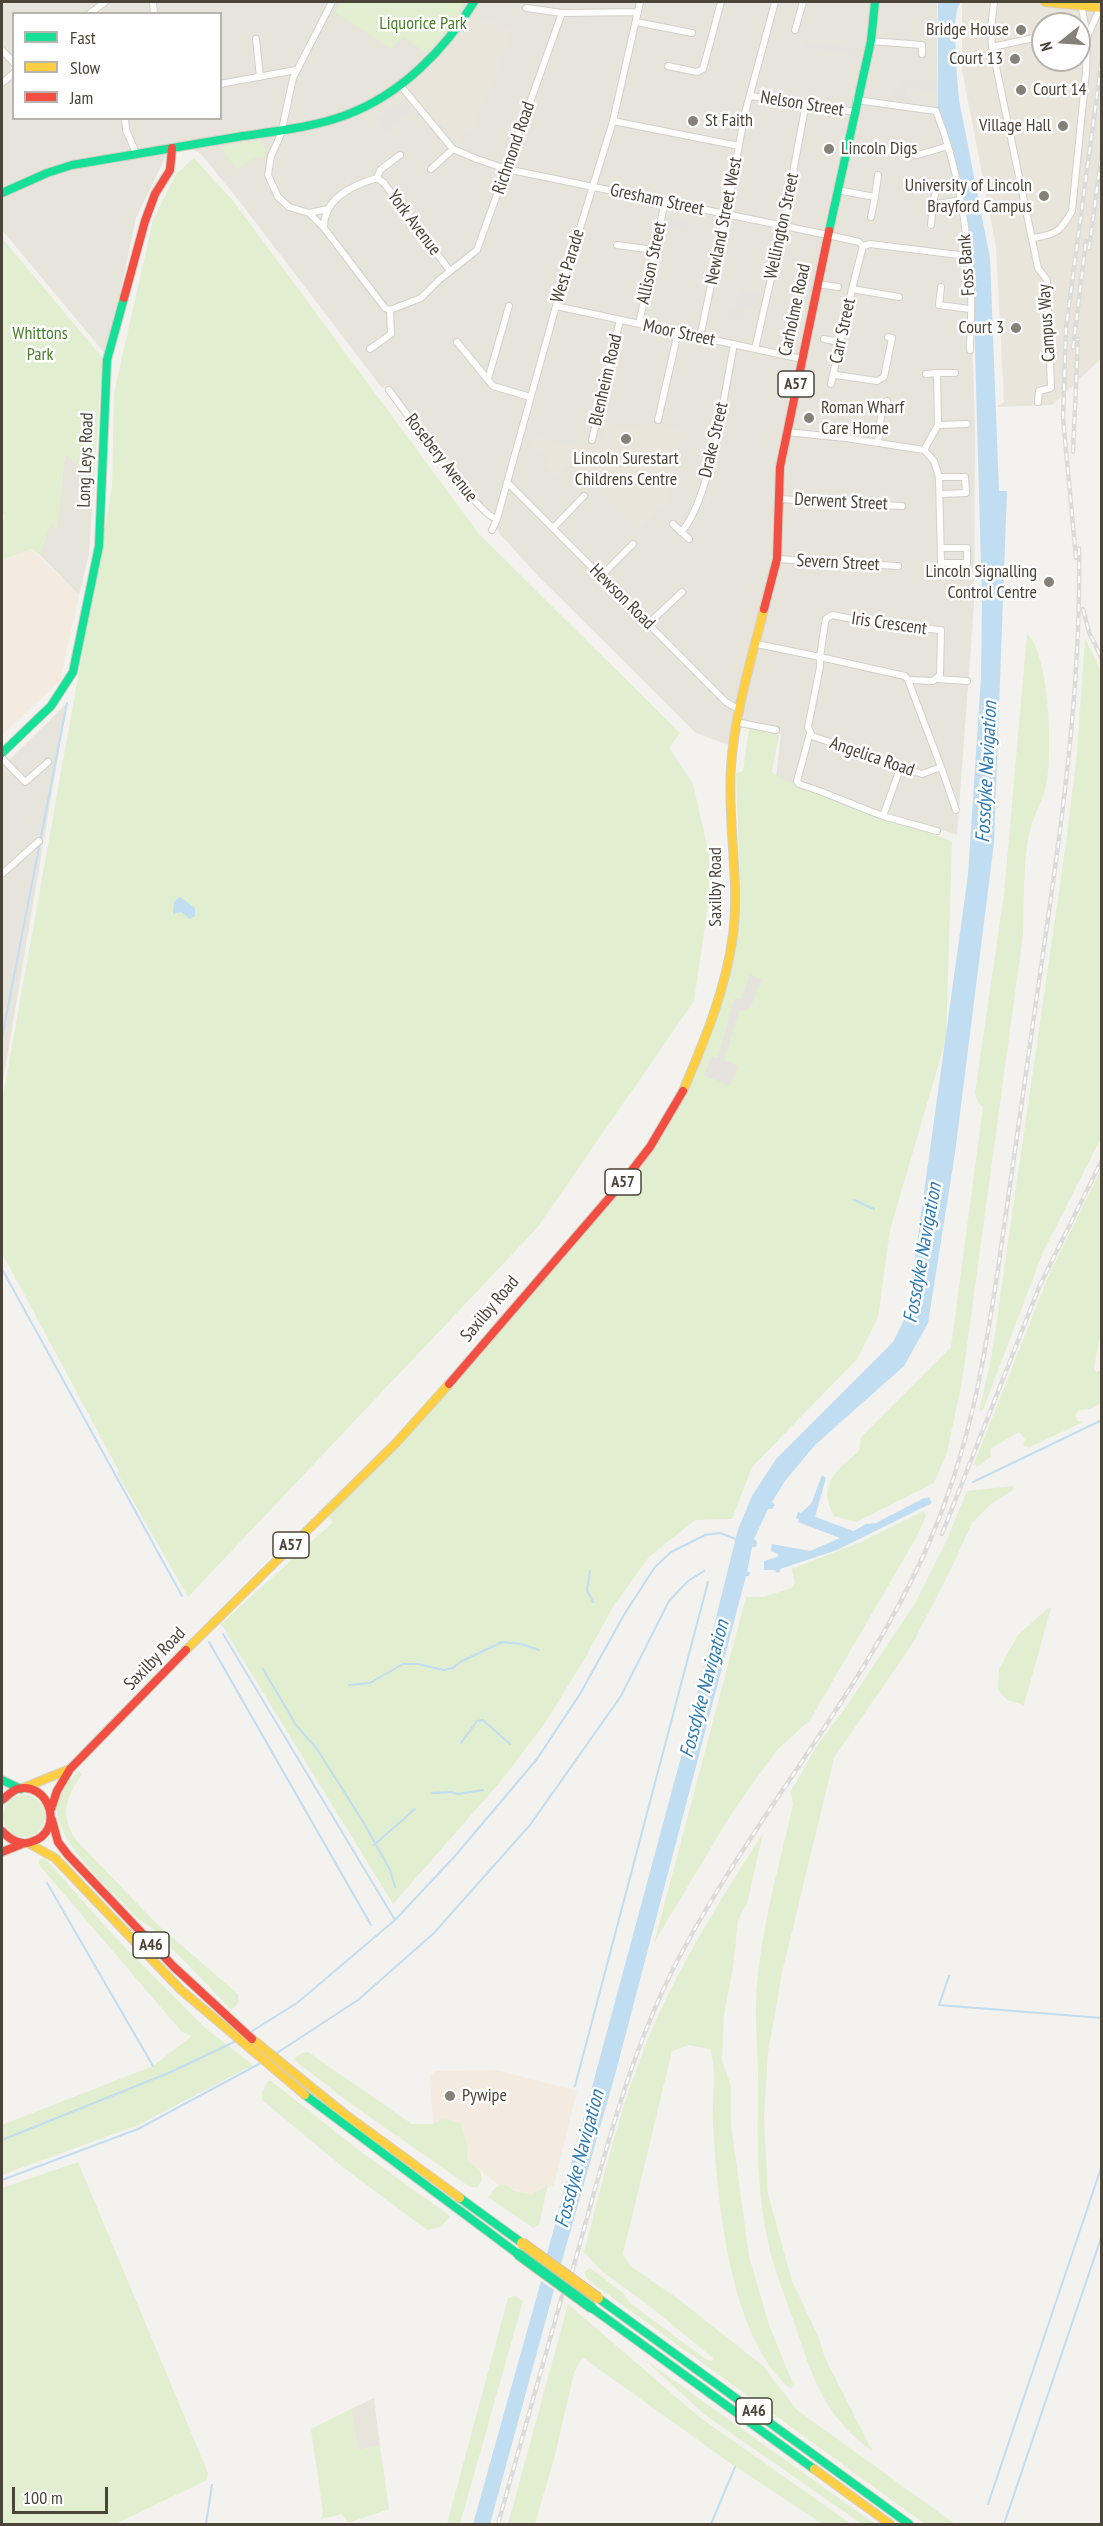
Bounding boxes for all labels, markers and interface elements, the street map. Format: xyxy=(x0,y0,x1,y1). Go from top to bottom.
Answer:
legend xyxy=(12,12,222,120)
north arrow xyxy=(1031,12,1091,72)
park label: Liquorice Park xyxy=(379,13,467,35)
place label: Bridge House xyxy=(926,19,1009,41)
marker: Bridge House xyxy=(1014,23,1028,37)
text: Fast xyxy=(70,26,96,49)
text: N xyxy=(1035,40,1057,54)
place label: Court 13 xyxy=(949,48,1003,70)
marker: Court 13 xyxy=(1008,52,1022,66)
text: Slow xyxy=(70,56,100,79)
place label: Court 14 xyxy=(1033,79,1087,101)
marker: Court 14 xyxy=(1014,83,1028,97)
text: Jam xyxy=(70,86,93,109)
street label: Nelson Street xyxy=(759,87,845,121)
street label: Richmond Road xyxy=(488,99,540,197)
place label: St Faith xyxy=(705,110,753,132)
marker: St Faith xyxy=(686,114,700,128)
place label: Village Hall xyxy=(979,115,1051,137)
marker: Village Hall xyxy=(1056,119,1070,133)
place label: Lincoln Digs xyxy=(841,138,917,160)
marker: Lincoln Digs xyxy=(822,142,836,156)
street label: Newland Street West xyxy=(701,155,747,287)
street label: Wellington Street xyxy=(760,171,804,281)
place label: University of Lincoln Brayford Campus xyxy=(905,175,1032,218)
street label: Gresham Street xyxy=(608,180,706,220)
street label: York Avenue xyxy=(383,186,445,260)
marker: University of Lincoln Brayford Campus xyxy=(1037,189,1051,203)
street label: Allison Street xyxy=(633,220,671,306)
street label: West Parade xyxy=(547,227,589,305)
street label: Foss Bank xyxy=(954,233,980,297)
street label: Carholme Road xyxy=(775,262,815,358)
street label: Campus Way xyxy=(1034,283,1060,363)
street label: Carr Street xyxy=(826,296,860,366)
street label: Moor Street xyxy=(641,315,717,351)
place label: Court 3 xyxy=(958,317,1004,339)
marker: Court 3 xyxy=(1009,321,1023,335)
park label: Whittons Park xyxy=(12,323,68,366)
street label: Blenheim Road xyxy=(585,332,627,428)
road number: A57 xyxy=(778,371,814,397)
place label: Roman Wharf Care Home xyxy=(821,397,904,440)
street label: Drake Street xyxy=(695,400,733,480)
street label: Rosebery Avenue xyxy=(400,410,482,506)
marker: Roman Wharf Care Home xyxy=(802,411,816,425)
street label: Long Leys Road xyxy=(74,412,98,508)
marker: Lincoln Surestart Childrens Centre xyxy=(619,432,633,446)
place label: Lincoln Surestart Childrens Centre xyxy=(573,448,679,490)
street label: Derwent Street xyxy=(794,489,888,515)
street label: Severn Street xyxy=(796,550,880,576)
street label: Hewson Road xyxy=(585,560,659,634)
place label: Lincoln Signalling Control Centre xyxy=(925,561,1037,604)
marker: Lincoln Signalling Control Centre xyxy=(1042,575,1056,589)
street label: Iris Crescent xyxy=(850,608,928,640)
water label: Fossdyke Navigation xyxy=(971,701,1003,843)
street label: Angelica Road xyxy=(827,732,917,782)
street label: Saxilby Road xyxy=(705,847,727,927)
road number: A57 xyxy=(605,1169,641,1195)
water label: Fossdyke Navigation xyxy=(899,1181,947,1325)
street label: Saxilby Road xyxy=(456,1272,524,1346)
road number: A57 xyxy=(273,1532,309,1558)
water label: Fossdyke Navigation xyxy=(675,1618,735,1760)
street label: Saxilby Road xyxy=(120,1623,190,1695)
road number: A46 xyxy=(133,1932,169,1958)
place label: Pywipe xyxy=(462,2085,507,2107)
water label: Fossdyke Navigation xyxy=(550,2088,610,2230)
marker: Pywipe xyxy=(443,2089,457,2103)
road number: A46 xyxy=(736,2398,772,2424)
scale bar xyxy=(15,2475,111,2513)
text: 100 m xyxy=(23,2486,63,2509)

